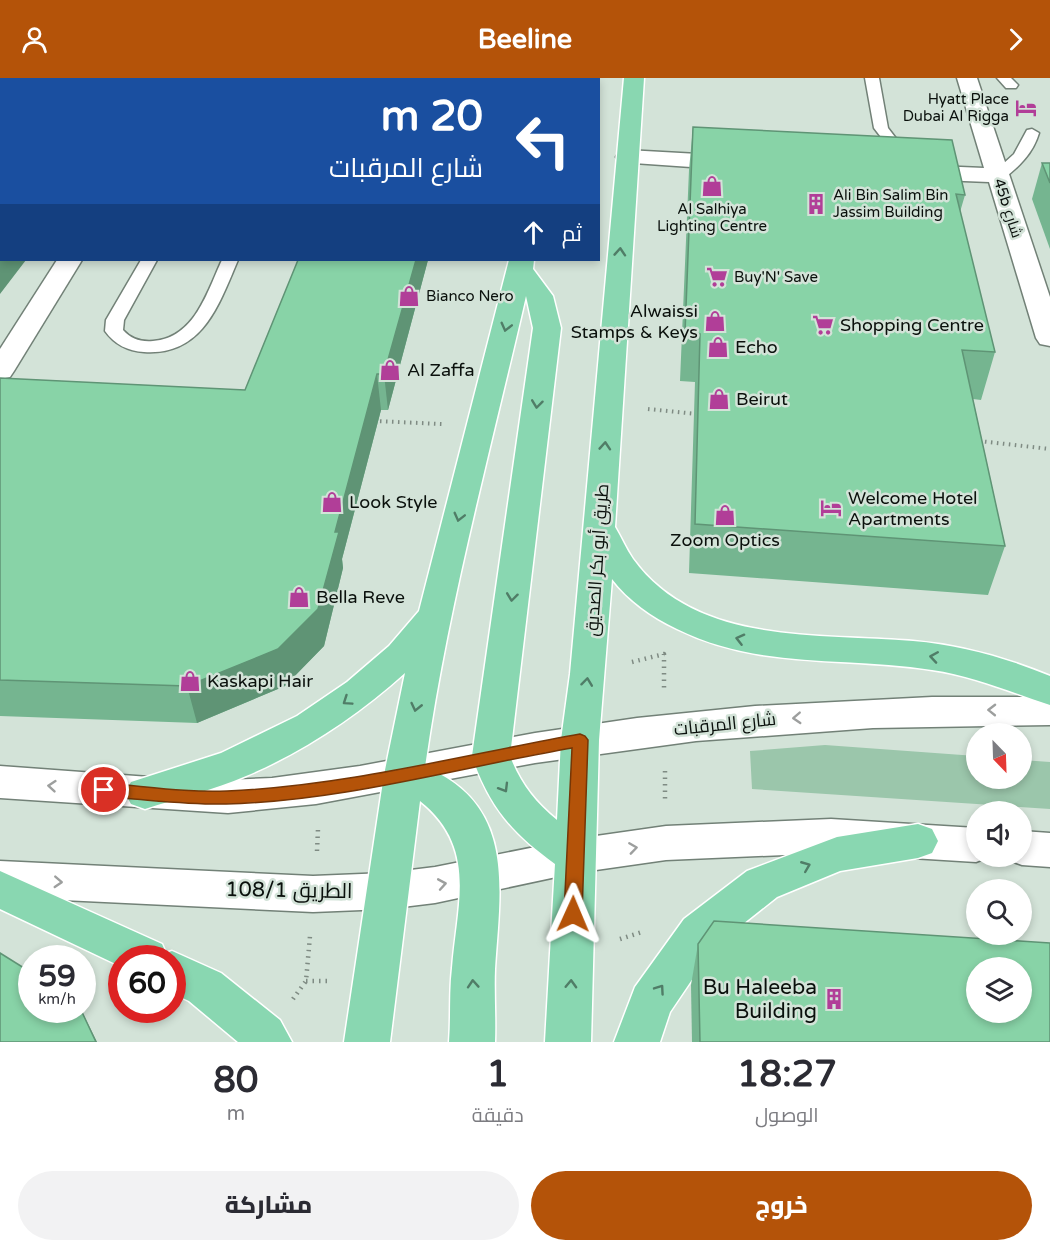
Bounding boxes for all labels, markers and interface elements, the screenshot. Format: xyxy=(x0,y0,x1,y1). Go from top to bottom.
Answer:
icon: person xyxy=(18,23,51,56)
text: Beeline xyxy=(478,23,572,56)
icon: forward xyxy=(999,23,1032,56)
place label: Hyatt Place Dubai Al Rigga xyxy=(903,90,1009,125)
text: 20 m xyxy=(381,91,483,142)
hotel icon: Hyatt Place Dubai Al Rigga xyxy=(1014,96,1038,120)
icon: left xyxy=(504,102,582,180)
text: شارع المرقبات xyxy=(329,152,483,185)
shop icon: Al Salhiya Lighting Centre xyxy=(700,174,724,198)
street label: 45b شارع xyxy=(988,176,1026,241)
place label: Ali Bin Salim Bin Jassim Building xyxy=(833,186,948,221)
building icon: Ali Bin Salim Bin Jassim Building xyxy=(804,192,828,216)
place label: Al Salhiya Lighting Centre xyxy=(657,200,767,235)
icon: ahead xyxy=(517,216,550,249)
text: ثم xyxy=(562,221,582,247)
one-way arrow xyxy=(613,247,626,256)
supermarket icon: Buy'N' Save xyxy=(705,265,729,289)
place label: Buy'N' Save xyxy=(734,268,818,286)
shop icon: Bianco Nero xyxy=(397,284,421,308)
place label: Bianco Nero xyxy=(426,287,514,305)
place label: Alwaissi Stamps & Keys xyxy=(571,300,698,343)
shop icon: Alwaissi Stamps & Keys xyxy=(703,309,727,333)
supermarket icon: Shopping Centre xyxy=(811,313,835,337)
place label: Shopping Centre xyxy=(840,314,984,336)
one-way arrow xyxy=(500,322,513,332)
shop icon: Echo xyxy=(706,335,730,359)
place label: Echo xyxy=(735,336,778,358)
shop icon: Al Zaffa xyxy=(378,358,402,382)
place label: Al Zaffa xyxy=(407,359,475,381)
shop icon: Beirut xyxy=(707,387,731,411)
place label: Beirut xyxy=(736,388,788,410)
one-way arrow xyxy=(532,399,544,408)
one-way arrow xyxy=(598,441,611,451)
street label: طريق أبو بكر الصديق xyxy=(581,483,614,637)
place label: Welcome Hotel Apartments xyxy=(848,487,978,530)
shop icon: Look Style xyxy=(320,490,344,514)
place label: Look Style xyxy=(349,491,438,513)
hotel icon: Welcome Hotel Apartments xyxy=(819,496,843,520)
shop icon: Zoom Optics xyxy=(713,503,737,527)
one-way arrow xyxy=(454,511,467,521)
place label: Zoom Optics xyxy=(670,529,780,551)
shop icon: Bella Reve xyxy=(287,585,311,609)
place label: Bella Reve xyxy=(316,586,405,608)
one-way arrow xyxy=(507,593,519,602)
one-way arrow xyxy=(735,634,745,647)
one-way arrow xyxy=(929,652,938,664)
shop icon: Kaskapi Hair xyxy=(178,669,202,693)
place label: Kaskapi Hair xyxy=(207,670,313,692)
one-way arrow xyxy=(580,678,593,687)
one-way arrow xyxy=(343,693,354,704)
one-way arrow xyxy=(410,702,423,712)
one-way arrow xyxy=(987,704,996,716)
street label: شارع المرقبات xyxy=(673,708,777,741)
one-way arrow xyxy=(792,711,801,724)
north arrow xyxy=(966,723,1032,789)
map controls xyxy=(966,723,1032,1023)
pin xyxy=(78,764,129,815)
icon: arrive xyxy=(87,773,120,806)
one-way arrow xyxy=(48,780,57,793)
one-way arrow xyxy=(496,782,508,792)
button: sound xyxy=(966,801,1032,867)
one-way arrow xyxy=(628,842,637,854)
one-way arrow xyxy=(800,861,811,873)
one-way arrow xyxy=(54,875,63,888)
street label: 108/1 الطريق xyxy=(225,877,353,904)
one-way arrow xyxy=(436,878,446,891)
button: search xyxy=(966,879,1032,945)
position arrow xyxy=(541,882,605,946)
speed limit sign: 60 xyxy=(108,945,186,1023)
button: layers xyxy=(966,957,1032,1023)
text: 59 xyxy=(38,958,76,995)
place label: Bu Haleeba Building xyxy=(703,975,817,1024)
one-way arrow xyxy=(467,979,480,988)
one-way arrow xyxy=(564,979,577,988)
one-way arrow xyxy=(653,984,664,995)
building icon: Bu Haleeba Building xyxy=(822,987,846,1011)
text: km/h xyxy=(38,990,76,1008)
text: 1 xyxy=(486,1053,509,1096)
text: 18:27 xyxy=(737,1053,837,1096)
text: 80 xyxy=(213,1059,258,1102)
text: m xyxy=(227,1102,245,1126)
text: دقيقة xyxy=(472,1104,524,1128)
text: الوصول xyxy=(755,1104,819,1128)
button: مشاركة xyxy=(18,1171,519,1240)
button: خروج xyxy=(531,1171,1032,1240)

